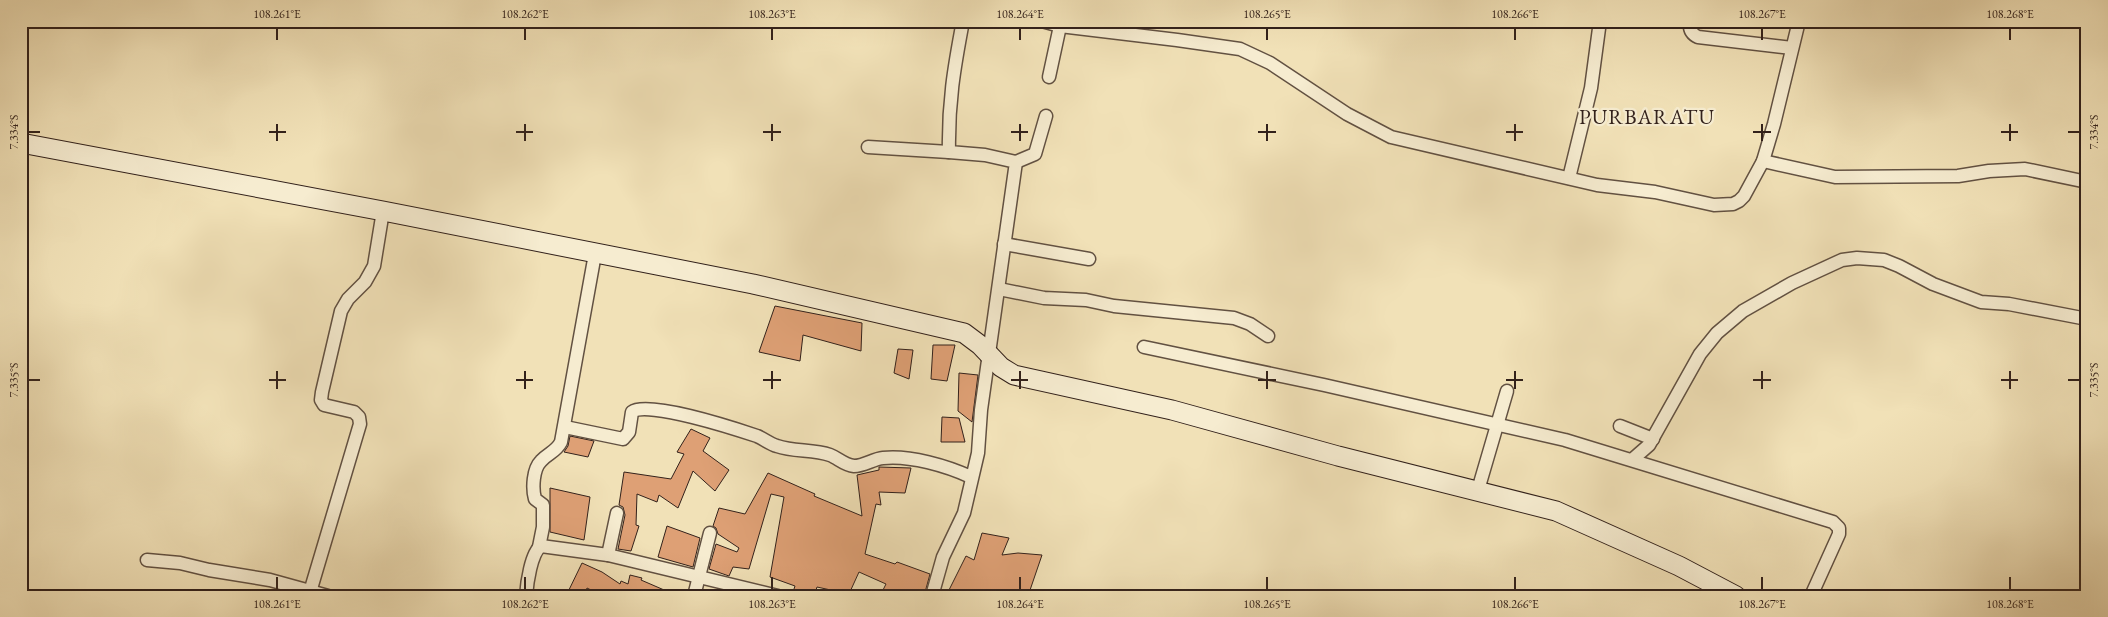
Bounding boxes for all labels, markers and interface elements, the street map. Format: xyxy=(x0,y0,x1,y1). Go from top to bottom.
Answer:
text: 108.261°E xyxy=(253,6,301,22)
text: 108.262°E xyxy=(501,6,549,22)
text: 108.263°E xyxy=(748,6,796,22)
text: 108.264°E xyxy=(996,6,1044,22)
text: 108.265°E xyxy=(1243,6,1291,22)
text: 108.266°E xyxy=(1491,6,1539,22)
text: 108.267°E xyxy=(1738,6,1786,22)
text: 108.268°E xyxy=(1986,6,2034,22)
district label: PURBARATU xyxy=(1579,103,1715,130)
text: 7.334°S xyxy=(6,114,22,149)
text: 7.334°S xyxy=(2086,114,2102,149)
text: 7.335°S xyxy=(6,362,22,397)
text: 7.335°S xyxy=(2086,362,2102,397)
text: 108.261°E xyxy=(253,596,301,612)
text: 108.262°E xyxy=(501,596,549,612)
text: 108.263°E xyxy=(748,596,796,612)
text: 108.264°E xyxy=(996,596,1044,612)
text: 108.265°E xyxy=(1243,596,1291,612)
text: 108.266°E xyxy=(1491,596,1539,612)
text: 108.267°E xyxy=(1738,596,1786,612)
text: 108.268°E xyxy=(1986,596,2034,612)

